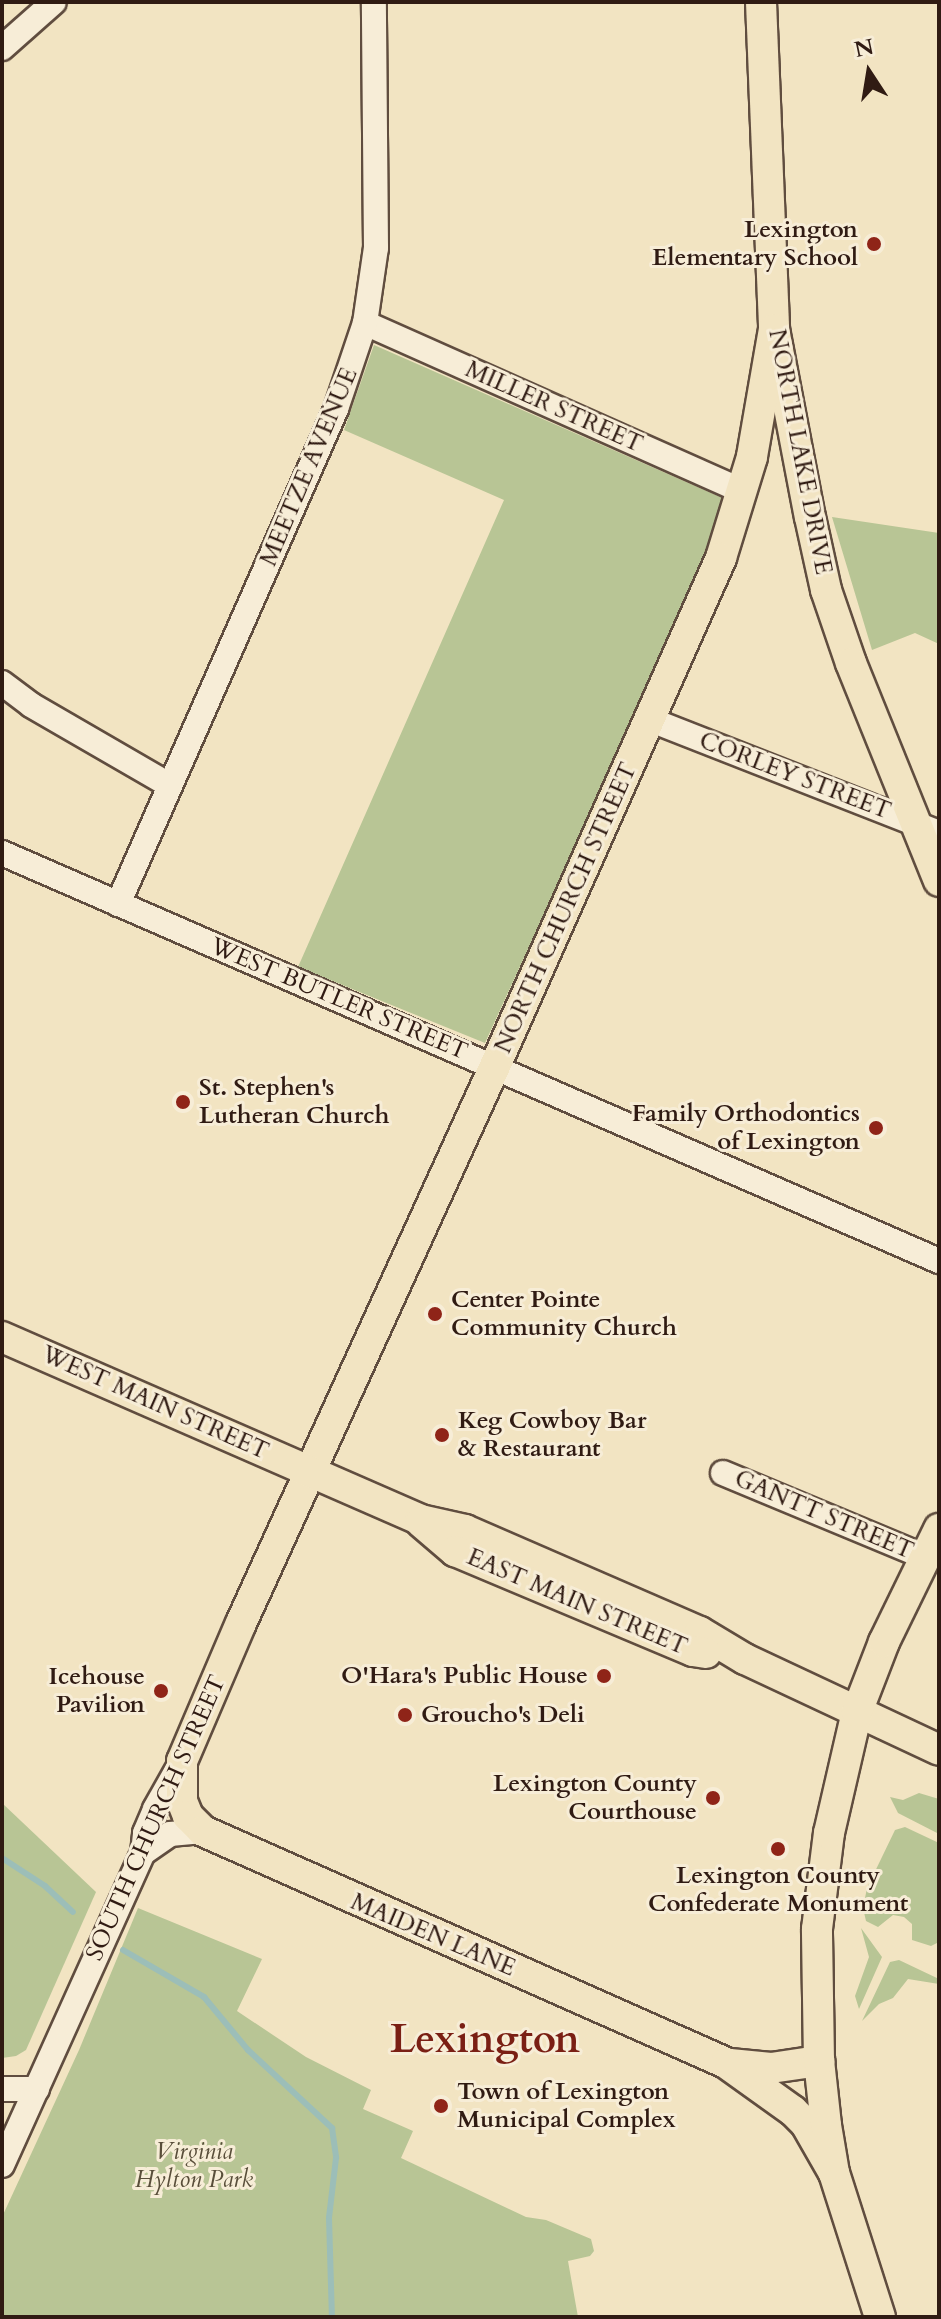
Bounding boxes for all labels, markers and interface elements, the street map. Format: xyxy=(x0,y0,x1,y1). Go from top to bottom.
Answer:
north arrow xyxy=(829,32,909,112)
text: N xyxy=(852,32,876,65)
place label: Lexington Elementary School xyxy=(652,216,858,272)
marker: Lexington Elementary School xyxy=(865,235,883,253)
street label: NORTH LAKE DRIVE xyxy=(762,327,838,577)
street label: MILLER STREET xyxy=(461,355,647,459)
street label: MEETZE AVENUE xyxy=(254,364,364,570)
street label: CORLEY STREET xyxy=(695,726,895,826)
street label: NORTH CHURCH STREET xyxy=(489,758,643,1058)
street label: WEST BUTLER STREET xyxy=(206,932,472,1066)
place label: St. Stephen's Lutheran Church xyxy=(199,1074,389,1130)
marker: St. Stephen's Lutheran Church xyxy=(174,1093,192,1111)
place label: Family Orthodontics of Lexington xyxy=(632,1100,860,1156)
marker: Family Orthodontics of Lexington xyxy=(867,1119,885,1137)
place label: Center Pointe Community Church xyxy=(451,1286,677,1342)
marker: Center Pointe Community Church xyxy=(426,1305,444,1323)
street label: WEST MAIN STREET xyxy=(37,1340,273,1466)
place label: Keg Cowboy Bar & Restaurant xyxy=(458,1407,647,1463)
marker: Keg Cowboy Bar & Restaurant xyxy=(433,1426,451,1444)
street label: GANTT STREET xyxy=(730,1464,918,1566)
street label: EAST MAIN STREET xyxy=(463,1543,691,1661)
place label: O'Hara's Public House xyxy=(341,1662,588,1690)
place label: Icehouse Pavilion xyxy=(48,1663,145,1719)
marker: O'Hara's Public House xyxy=(595,1667,613,1685)
street label: SOUTH CHURCH STREET xyxy=(80,1671,232,1965)
marker: Icehouse Pavilion xyxy=(152,1682,170,1700)
place label: Groucho's Deli xyxy=(421,1701,585,1729)
marker: Groucho's Deli xyxy=(396,1706,414,1724)
place label: Lexington County Courthouse xyxy=(493,1770,697,1826)
marker: Lexington County Courthouse xyxy=(704,1789,722,1807)
marker: Lexington County Confederate Monument xyxy=(769,1840,787,1858)
place label: Lexington County Confederate Monument xyxy=(648,1862,908,1918)
street label: MAIDEN LANE xyxy=(346,1887,520,1983)
district label: Lexington xyxy=(390,2016,580,2064)
place label: Town of Lexington Municipal Complex xyxy=(457,2078,676,2134)
marker: Town of Lexington Municipal Complex xyxy=(432,2097,450,2115)
park label: Virginia Hylton Park xyxy=(135,2138,253,2194)

